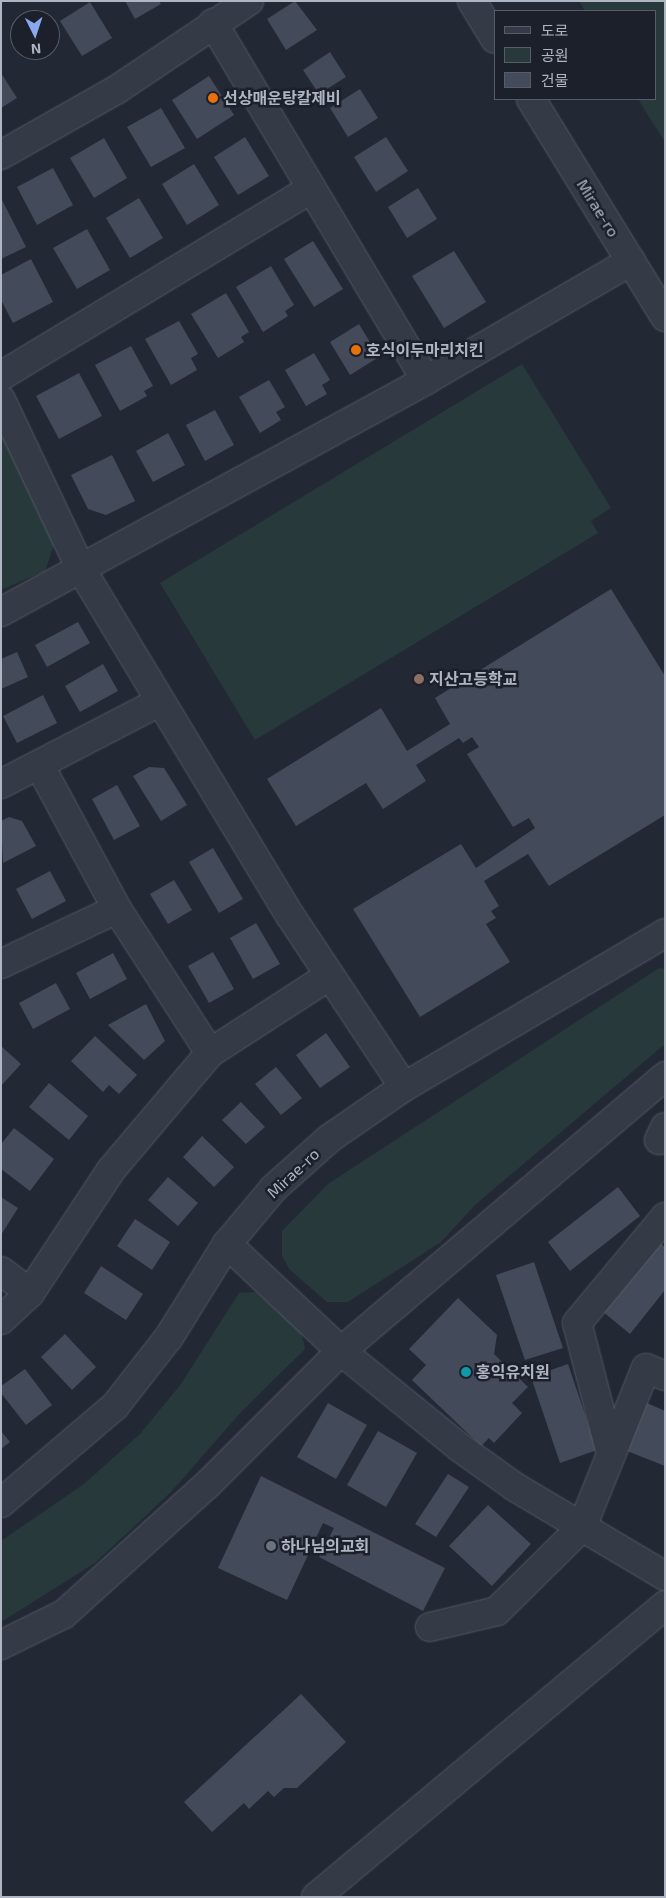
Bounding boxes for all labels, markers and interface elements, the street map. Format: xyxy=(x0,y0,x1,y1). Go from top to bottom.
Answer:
north arrow xyxy=(10,10,60,60)
legend xyxy=(493,10,656,100)
text: 도로 xyxy=(541,21,569,39)
text: N xyxy=(30,41,42,58)
text: 공원 xyxy=(541,46,569,64)
text: 건물 xyxy=(541,71,569,89)
place label: 선상매운탕칼제비 xyxy=(223,88,341,108)
marker: 선상매운탕칼제비 xyxy=(207,92,219,104)
street label: Mirae-ro xyxy=(573,176,623,240)
place label: 호식이두마리치킨 xyxy=(366,340,484,360)
marker: 호식이두마리치킨 xyxy=(350,344,362,356)
place label: 지산고등학교 xyxy=(429,669,517,689)
marker: 지산고등학교 xyxy=(413,673,425,685)
street label: Mirae-ro xyxy=(263,1144,323,1202)
place label: 홍익유치원 xyxy=(476,1362,550,1382)
marker: 홍익유치원 xyxy=(460,1366,472,1378)
place label: 하나님의교회 xyxy=(281,1536,369,1556)
marker: 하나님의교회 xyxy=(265,1540,277,1552)

